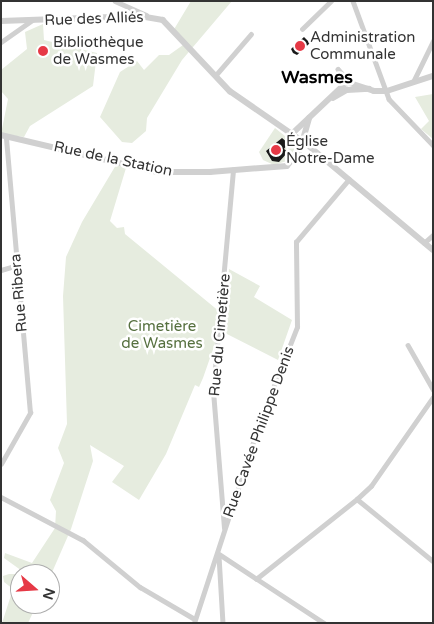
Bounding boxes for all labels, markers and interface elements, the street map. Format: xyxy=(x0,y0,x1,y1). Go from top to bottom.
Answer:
street label: Rue des Alliés xyxy=(44,8,144,30)
place label: Administration Communale xyxy=(310,28,415,63)
place label: Bibliothèque de Wasmes xyxy=(53,33,143,68)
marker: Administration Communale xyxy=(294,40,306,52)
marker: Bibliothèque de Wasmes xyxy=(37,45,49,57)
district label: Wasmes xyxy=(281,66,353,88)
place label: Église Notre-Dame xyxy=(286,132,375,167)
street label: Rue de la Station xyxy=(52,138,174,180)
marker: Église Notre-Dame xyxy=(270,144,282,156)
street label: Rue Ribera xyxy=(7,253,31,333)
street label: Rue du Cimetière xyxy=(206,273,234,397)
park label: Cimetière de Wasmes xyxy=(121,317,203,352)
street label: Rue Cavée Philippe Denis xyxy=(220,344,298,520)
north arrow xyxy=(10,564,60,614)
text: N xyxy=(39,586,59,602)

